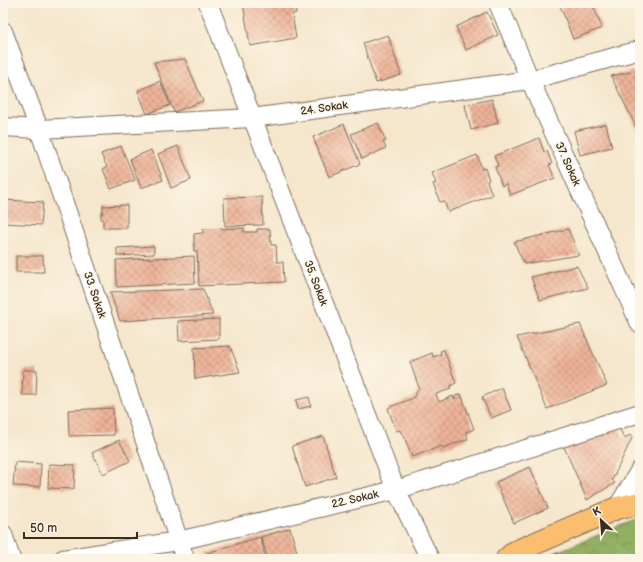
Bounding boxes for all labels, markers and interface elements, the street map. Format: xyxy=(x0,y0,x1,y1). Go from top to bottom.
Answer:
street label: 24. Sokak xyxy=(299,98,349,118)
street label: 37. Sokak xyxy=(553,140,584,189)
street label: 35. Sokak xyxy=(301,258,331,308)
street label: 33. Sokak xyxy=(81,270,109,320)
street label: 22. Sokak xyxy=(330,487,380,511)
north arrow xyxy=(581,500,621,540)
text: K xyxy=(591,504,604,519)
scale bar xyxy=(24,514,137,540)
text: 50 m xyxy=(30,521,57,536)

